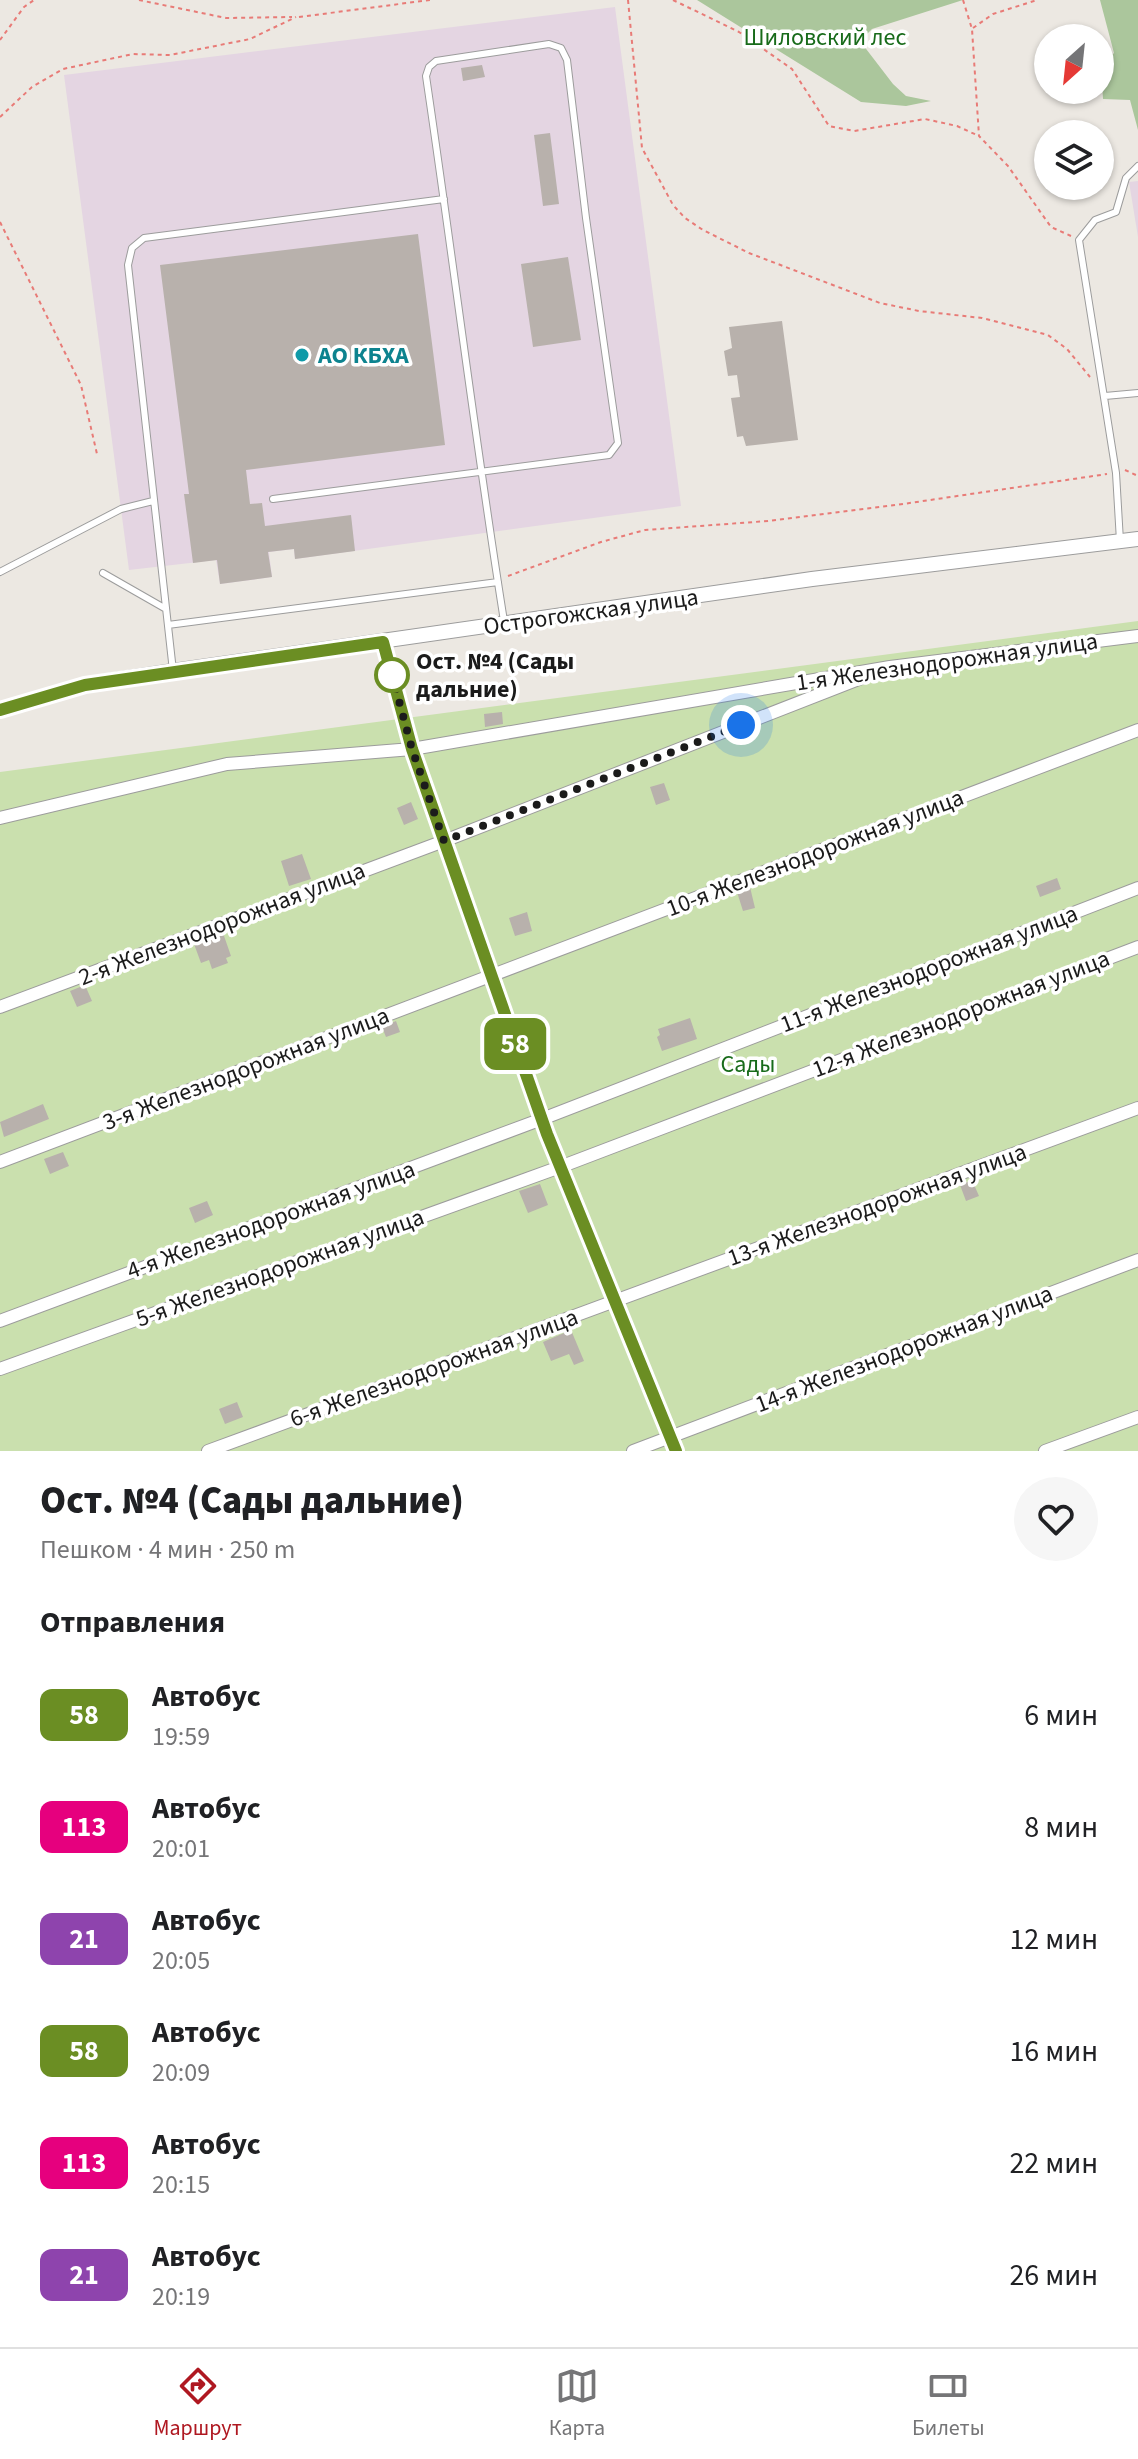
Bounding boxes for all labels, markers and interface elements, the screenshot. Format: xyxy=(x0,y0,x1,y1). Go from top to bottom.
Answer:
park label: Шиловский лес xyxy=(744,20,906,55)
north arrow xyxy=(1034,24,1114,104)
map controls xyxy=(1034,24,1114,200)
button: layers xyxy=(1034,120,1114,200)
place label: АО КБХА xyxy=(317,338,409,373)
marker: АО КБХА xyxy=(293,346,311,364)
street label: Острогожская улица xyxy=(481,580,701,644)
street label: 1-я Железнодорожная улица xyxy=(794,623,1100,701)
place label: Ост. №4 (Сады дальние) xyxy=(416,644,574,707)
marker: Ост. №4 (Сады дальние) xyxy=(375,658,409,692)
your location xyxy=(721,705,761,745)
street label: 10-я Железнодорожная улица xyxy=(661,780,969,926)
street label: 2-я Железнодорожная улица xyxy=(74,853,370,995)
street label: 11-я Железнодорожная улица xyxy=(775,896,1083,1042)
street label: 12-я Железнодорожная улица xyxy=(807,941,1115,1087)
street label: 3-я Железнодорожная улица xyxy=(98,998,394,1140)
line badge: 58 xyxy=(479,1018,551,1070)
text: 58 xyxy=(500,1024,530,1064)
park label: Сады xyxy=(721,1047,775,1082)
street label: 13-я Железнодорожная улица xyxy=(722,1134,1032,1276)
street label: 4-я Железнодорожная улица xyxy=(122,1152,420,1288)
street label: 5-я Железнодорожная улица xyxy=(131,1200,429,1336)
street label: 14-я Железнодорожная улица xyxy=(750,1276,1058,1422)
street label: 6-я Железнодорожная улица xyxy=(285,1300,583,1436)
text: Ост. №4 (Сады дальние) xyxy=(40,1474,464,1528)
button: heart xyxy=(1014,1477,1098,1561)
text: Пешком · 4 мин · 250 m xyxy=(40,1531,295,1568)
text: Отправления xyxy=(40,1601,225,1644)
text: Автобус xyxy=(152,1675,261,1718)
text: 6 мин xyxy=(1024,1694,1098,1737)
text: 58 xyxy=(69,1695,99,1735)
text: 19:59 xyxy=(152,1718,210,1755)
text: Автобус xyxy=(152,1787,261,1830)
text: 8 мин xyxy=(1024,1806,1098,1849)
text: 113 xyxy=(62,1807,106,1847)
text: 20:01 xyxy=(152,1830,210,1867)
text: Автобус xyxy=(152,1899,261,1942)
text: 12 мин xyxy=(1009,1918,1098,1961)
text: 21 xyxy=(69,1919,99,1959)
text: 20:05 xyxy=(152,1942,210,1979)
text: Автобус xyxy=(152,2011,261,2054)
text: 16 мин xyxy=(1009,2030,1098,2073)
text: 58 xyxy=(69,2031,99,2071)
text: 20:09 xyxy=(152,2054,210,2091)
text: Автобус xyxy=(152,2123,261,2166)
text: 22 мин xyxy=(1009,2142,1098,2185)
text: 113 xyxy=(62,2143,106,2183)
text: 20:15 xyxy=(152,2166,210,2203)
text: Автобус xyxy=(152,2235,261,2278)
text: 26 мин xyxy=(1009,2254,1098,2297)
text: 21 xyxy=(69,2255,99,2295)
text: 20:19 xyxy=(152,2278,210,2315)
tab: Маршрут xyxy=(153,2364,242,2444)
tab: Карта xyxy=(549,2364,605,2444)
tab: Билеты xyxy=(912,2364,985,2444)

